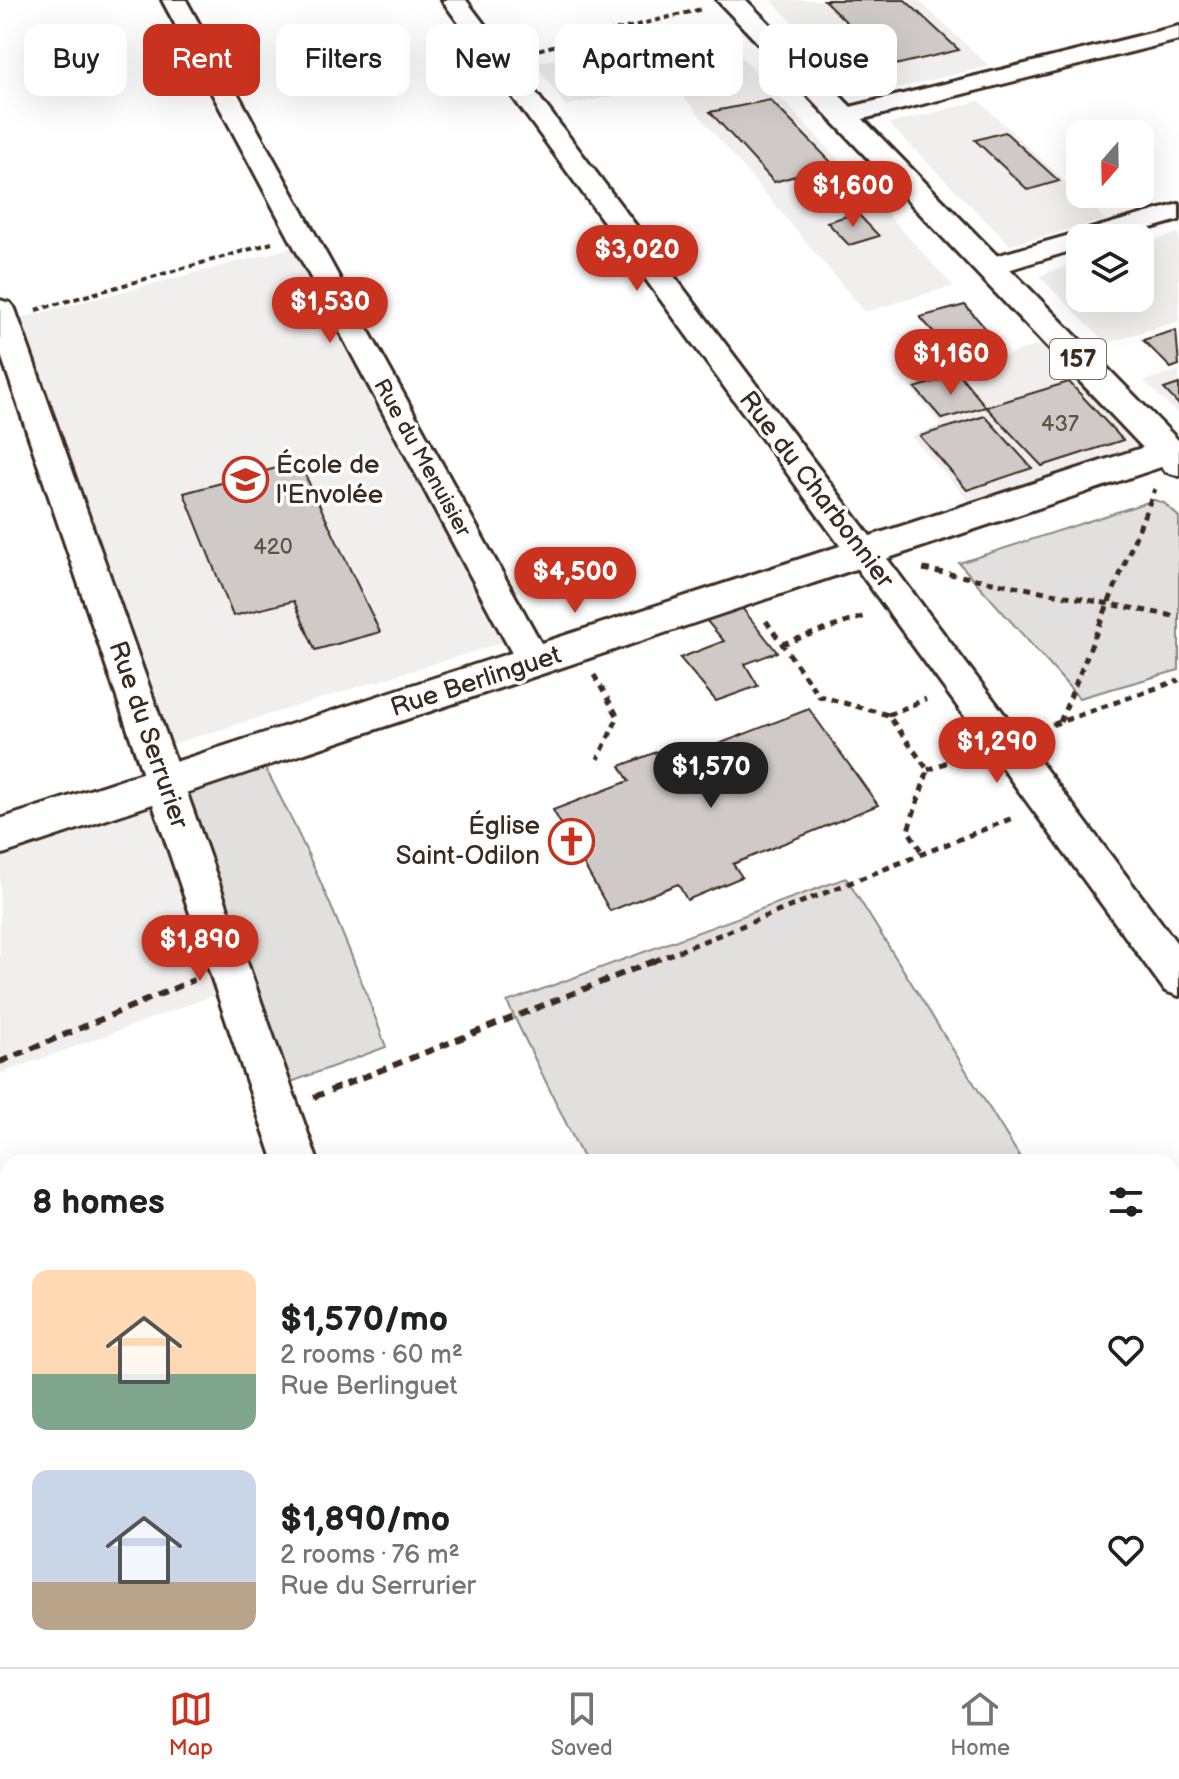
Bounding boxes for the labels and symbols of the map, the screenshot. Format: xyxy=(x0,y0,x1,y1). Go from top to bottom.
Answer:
north arrow xyxy=(1066,120,1154,208)
pin: $1,600 xyxy=(788,161,918,229)
pin: $3,020 xyxy=(572,225,702,293)
pin: $1,530 xyxy=(265,277,395,345)
pin: $1,160 xyxy=(886,329,1016,397)
road number: 157 xyxy=(1050,339,1106,379)
street label: Rue du Menuisier xyxy=(367,374,477,543)
street label: Rue du Charbonnier xyxy=(732,385,900,595)
house number: 437 xyxy=(1041,411,1079,438)
place label: École de l'Envolée xyxy=(276,449,383,511)
school or university icon: École de l'Envolée xyxy=(221,456,269,504)
house number: 420 xyxy=(253,534,293,561)
pin: $4,500 xyxy=(510,547,640,615)
street label: Rue du Serrurier xyxy=(101,637,195,833)
street label: Rue Berlinguet xyxy=(387,640,565,724)
pin: $1,290 xyxy=(932,717,1062,785)
pin: $1,570 xyxy=(646,742,776,810)
place label: Église Saint-Odilon xyxy=(396,810,540,872)
church icon: Église Saint-Odilon xyxy=(547,817,595,865)
pin: $1,890 xyxy=(135,915,265,983)

